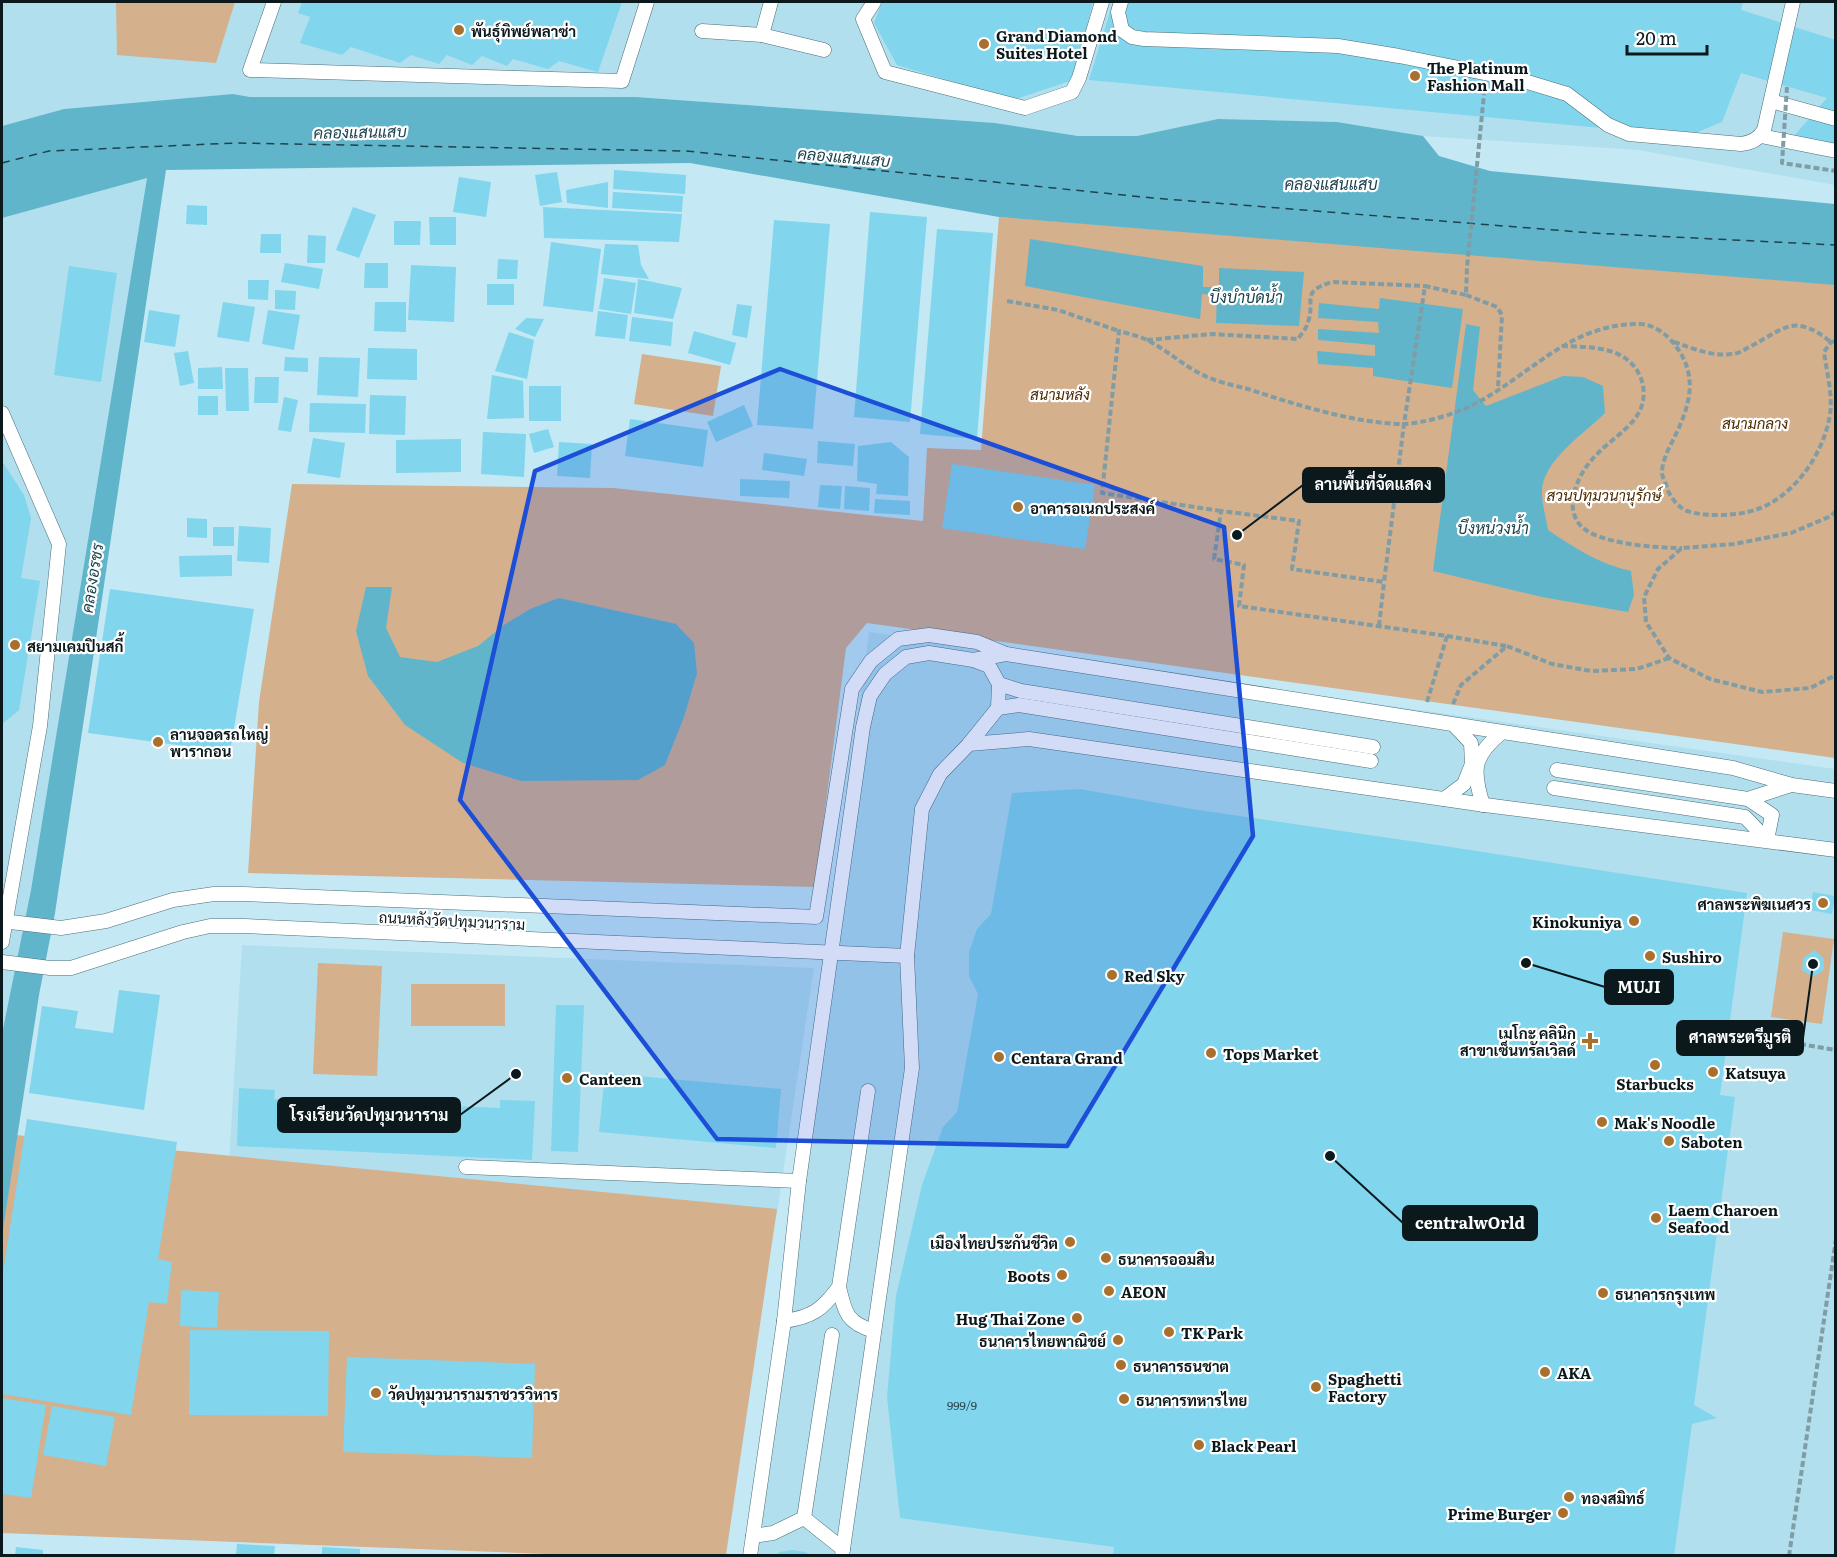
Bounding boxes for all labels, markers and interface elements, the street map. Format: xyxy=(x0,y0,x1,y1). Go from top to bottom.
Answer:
scale bar xyxy=(1627,18,1706,56)
place label: พันธุ์ทิพย์พลาซ่า xyxy=(471,19,576,43)
marker: พันธุ์ทิพย์พลาซ่า xyxy=(452,23,466,37)
place label: Grand Diamond Suites Hotel xyxy=(996,24,1117,64)
text: 20 m xyxy=(1636,24,1677,51)
marker: Grand Diamond Suites Hotel xyxy=(977,37,991,51)
place label: The Platinum Fashion Mall xyxy=(1427,56,1528,96)
marker: The Platinum Fashion Mall xyxy=(1408,69,1422,83)
water label: คลองแสนแสบ xyxy=(313,118,407,144)
water label: คลองแสนแสบ xyxy=(797,140,892,172)
water label: คลองแสนแสบ xyxy=(1284,171,1378,195)
water label: บึงบำบัดน้ำ xyxy=(1209,283,1283,308)
park label: สนามหลัง xyxy=(1030,382,1090,405)
park label: สนามกลาง xyxy=(1722,411,1788,434)
callout: ลานพื้นที่จัดแสดง xyxy=(1303,468,1444,502)
text: ลานพื้นที่จัดแสดง xyxy=(1314,470,1432,495)
park label: สวนปทุมวนานุรักษ์ xyxy=(1547,483,1663,507)
place label: อาคารอเนกประสงค์ xyxy=(1030,496,1156,519)
marker: อาคารอเนกประสงค์ xyxy=(1011,500,1025,514)
water label: บึงหน่วงน้ำ xyxy=(1457,514,1529,539)
water label: คลองอรชร xyxy=(74,540,109,615)
place label: สยามเคมปินสกี้ xyxy=(27,632,124,657)
marker: สยามเคมปินสกี้ xyxy=(8,638,22,652)
place label: ลานจอดรถใหญ่ พารากอน xyxy=(170,722,268,762)
marker: ลานจอดรถใหญ่ พารากอน xyxy=(151,735,165,749)
place label: ศาลพระพิฆเนศวร xyxy=(1697,892,1812,915)
marker: ศาลพระพิฆเนศวร xyxy=(1816,896,1830,910)
street label: ถนนหลังวัดปทุมวนาราม xyxy=(378,905,526,936)
place label: Kinokuniya xyxy=(1532,910,1622,933)
marker: Kinokuniya xyxy=(1627,914,1641,928)
place label: Sushiro xyxy=(1662,945,1722,968)
marker: Sushiro xyxy=(1643,949,1657,963)
place label: Red Sky xyxy=(1124,964,1185,987)
marker: Red Sky xyxy=(1105,968,1119,982)
callout: MUJI xyxy=(1605,970,1673,1004)
text: MUJI xyxy=(1617,974,1661,998)
place label: เมโกะ คลินิก สาขาเซ็นทรัลเวิลด์ xyxy=(1460,1021,1577,1061)
callout: ศาลพระตรีมูรติ xyxy=(1677,1021,1803,1055)
text: ศาลพระตรีมูรติ xyxy=(1689,1024,1791,1050)
marker: เมโกะ คลินิก สาขาเซ็นทรัลเวิลด์ xyxy=(1581,1032,1599,1050)
place label: Tops Market xyxy=(1223,1042,1319,1065)
place label: Centara Grand xyxy=(1011,1046,1123,1069)
marker: Tops Market xyxy=(1204,1046,1218,1060)
marker: Centara Grand xyxy=(992,1050,1006,1064)
marker: Starbucks xyxy=(1648,1058,1662,1072)
place label: Katsuya xyxy=(1725,1061,1786,1084)
marker: Katsuya xyxy=(1706,1065,1720,1079)
place label: Canteen xyxy=(579,1067,642,1090)
marker: Canteen xyxy=(560,1071,574,1085)
place label: Starbucks xyxy=(1616,1072,1694,1095)
callout: โรงเรียนวัดปทุมวนาราม xyxy=(278,1098,460,1132)
text: โรงเรียนวัดปทุมวนาราม xyxy=(289,1102,448,1127)
place label: Mak's Noodle xyxy=(1614,1111,1716,1134)
marker: Mak's Noodle xyxy=(1595,1115,1609,1129)
place label: Saboten xyxy=(1681,1130,1743,1153)
marker: Saboten xyxy=(1662,1134,1676,1148)
place label: Laem Charoen Seafood xyxy=(1668,1198,1779,1238)
callout: centralwOrld xyxy=(1403,1206,1537,1240)
text: centralwOrld xyxy=(1415,1210,1525,1234)
marker: Laem Charoen Seafood xyxy=(1649,1211,1663,1225)
place label: เมืองไทยประกันชีวิต xyxy=(930,1231,1058,1254)
marker: เมืองไทยประกันชีวิต xyxy=(1063,1235,1077,1249)
place label: ธนาคารออมสิน xyxy=(1118,1247,1215,1270)
marker: ธนาคารออมสิน xyxy=(1099,1251,1113,1265)
place label: Boots xyxy=(1007,1264,1051,1287)
marker: Boots xyxy=(1055,1268,1069,1282)
place label: AEON xyxy=(1121,1280,1167,1303)
place label: ธนาคารกรุงเทพ xyxy=(1615,1282,1715,1306)
marker: AEON xyxy=(1102,1284,1116,1298)
marker: ธนาคารกรุงเทพ xyxy=(1596,1286,1610,1300)
place label: Hug Thai Zone xyxy=(956,1307,1066,1330)
marker: Hug Thai Zone xyxy=(1070,1311,1084,1325)
place label: TK Park xyxy=(1181,1321,1244,1344)
marker: TK Park xyxy=(1162,1325,1176,1339)
place label: ธนาคารไทยพาณิชย์ xyxy=(979,1329,1107,1352)
marker: ธนาคารไทยพาณิชย์ xyxy=(1111,1333,1125,1347)
place label: ธนาคารธนชาต xyxy=(1133,1354,1229,1377)
marker: ธนาคารธนชาต xyxy=(1114,1358,1128,1372)
place label: AKA xyxy=(1557,1361,1592,1384)
marker: AKA xyxy=(1538,1365,1552,1379)
place label: Spaghetti Factory xyxy=(1328,1367,1402,1407)
marker: Spaghetti Factory xyxy=(1309,1380,1323,1394)
place label: วัดปทุมวนารามราชวรวิหาร xyxy=(388,1382,559,1406)
marker: วัดปทุมวนารามราชวรวิหาร xyxy=(369,1386,383,1400)
place label: ธนาคารทหารไทย xyxy=(1136,1388,1247,1411)
marker: ธนาคารทหารไทย xyxy=(1117,1392,1131,1406)
house number: 999/9 xyxy=(947,1396,977,1414)
place label: Black Pearl xyxy=(1211,1434,1297,1457)
marker: Black Pearl xyxy=(1192,1438,1206,1452)
place label: ทองสมิทธ์ xyxy=(1581,1486,1646,1509)
marker: ทองสมิทธ์ xyxy=(1562,1490,1576,1504)
place label: Prime Burger xyxy=(1448,1502,1551,1525)
marker: Prime Burger xyxy=(1556,1506,1570,1520)

